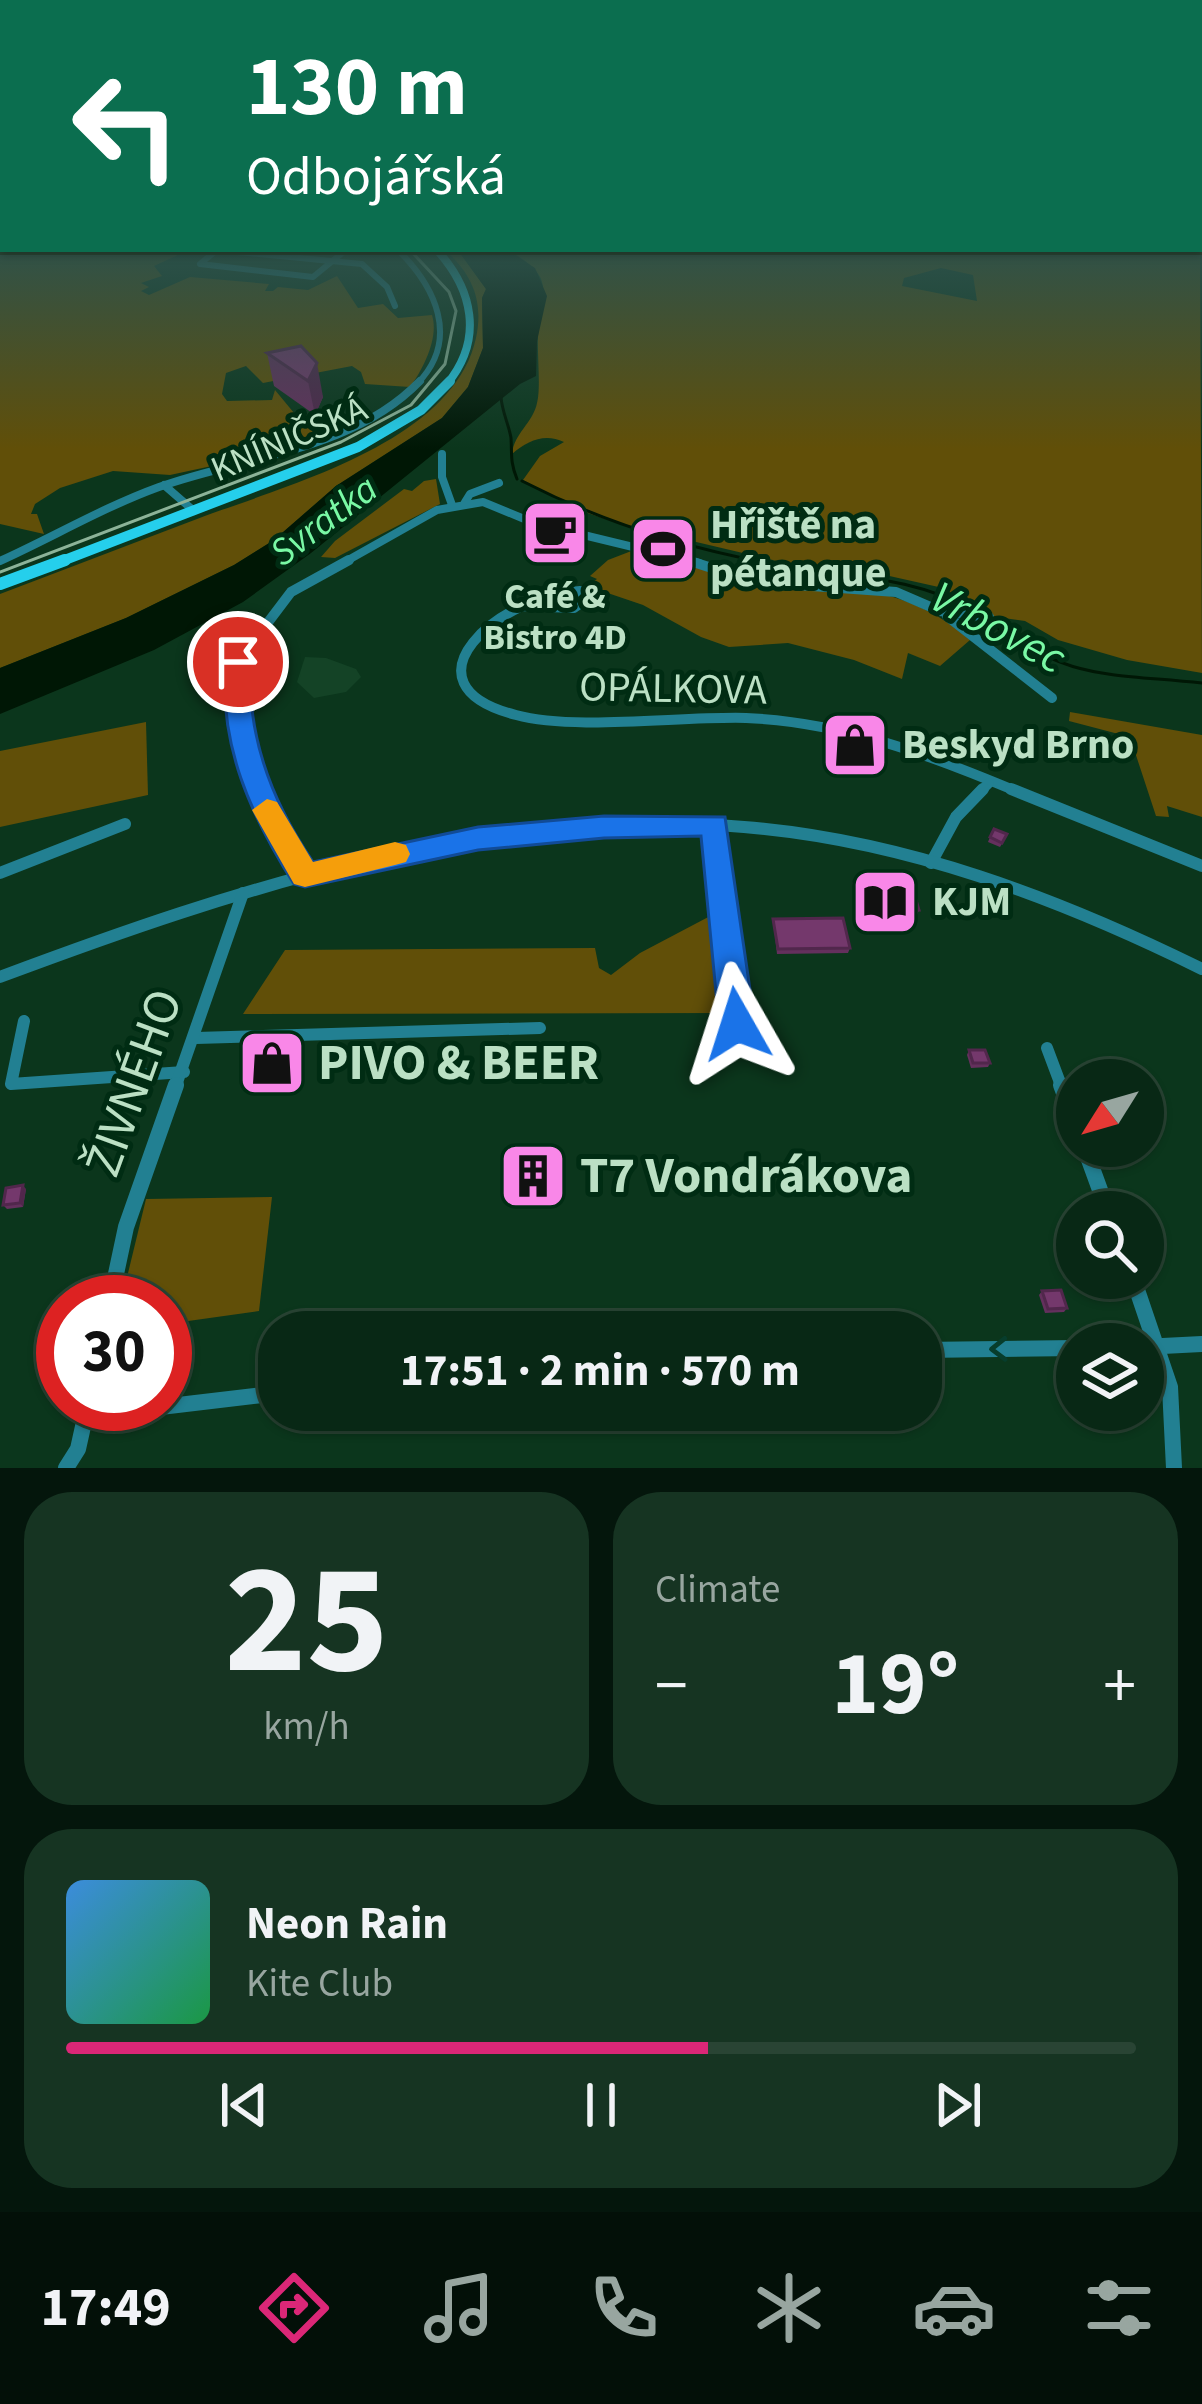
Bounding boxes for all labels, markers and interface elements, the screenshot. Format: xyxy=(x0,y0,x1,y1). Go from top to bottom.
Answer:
text: 130 m xyxy=(246,28,468,148)
icon: left xyxy=(48,48,204,204)
text: Odbojářská xyxy=(246,139,506,216)
street label: KNÍNIČSKÁ xyxy=(203,383,375,495)
water label: Svratka xyxy=(258,462,390,580)
place label: Hřiště na pétanque xyxy=(710,495,886,603)
cafe icon: Café & Bistro 4D xyxy=(520,498,590,568)
sports icon: Hřiště na pétanque xyxy=(628,514,698,584)
water label: Vrbovec xyxy=(919,566,1077,690)
place label: Café & Bistro 4D xyxy=(483,571,627,663)
pin xyxy=(187,611,289,713)
icon: arrive xyxy=(205,629,271,695)
street label: OPÁLKOVA xyxy=(579,657,768,721)
shop icon: Beskyd Brno xyxy=(820,710,890,780)
place label: Beskyd Brno xyxy=(902,715,1134,775)
library icon: KJM xyxy=(850,867,920,937)
place label: KJM xyxy=(932,872,1011,932)
position arrow xyxy=(674,961,800,1087)
street label: ŽIVNÉHO xyxy=(67,979,201,1187)
place label: PIVO & BEER xyxy=(318,1027,599,1099)
shop icon: PIVO & BEER xyxy=(237,1028,307,1098)
north arrow xyxy=(1056,1059,1164,1167)
map controls xyxy=(1056,1059,1164,1431)
place label: T7 Vondrákova xyxy=(580,1140,912,1212)
building icon: T7 Vondrákova xyxy=(498,1141,568,1211)
button: search xyxy=(1056,1191,1164,1299)
speed limit sign: 30 xyxy=(36,1275,192,1431)
button: layers xyxy=(1056,1323,1164,1431)
one-way arrow xyxy=(989,1335,1008,1361)
text: 17:51 · 2 min · 570 m xyxy=(400,1339,800,1403)
text: 25 xyxy=(224,1510,389,1732)
text: Climate xyxy=(655,1562,780,1618)
text: 19° xyxy=(832,1621,959,1749)
text: − xyxy=(655,1639,688,1733)
text: + xyxy=(1103,1639,1136,1733)
text: km/h xyxy=(263,1699,350,1755)
text: Neon Rain xyxy=(246,1892,448,1956)
text: Kite Club xyxy=(246,1956,393,2012)
icon: previous xyxy=(211,2072,277,2138)
icon: pause xyxy=(568,2072,634,2138)
icon: next xyxy=(925,2072,991,2138)
icon: directions xyxy=(252,2266,336,2350)
icon: music xyxy=(417,2266,501,2350)
icon: phone xyxy=(582,2266,666,2350)
icon: climate xyxy=(747,2266,831,2350)
icon: car xyxy=(912,2266,996,2350)
icon: filters xyxy=(1077,2266,1161,2350)
text: 17:49 xyxy=(41,2270,171,2347)

